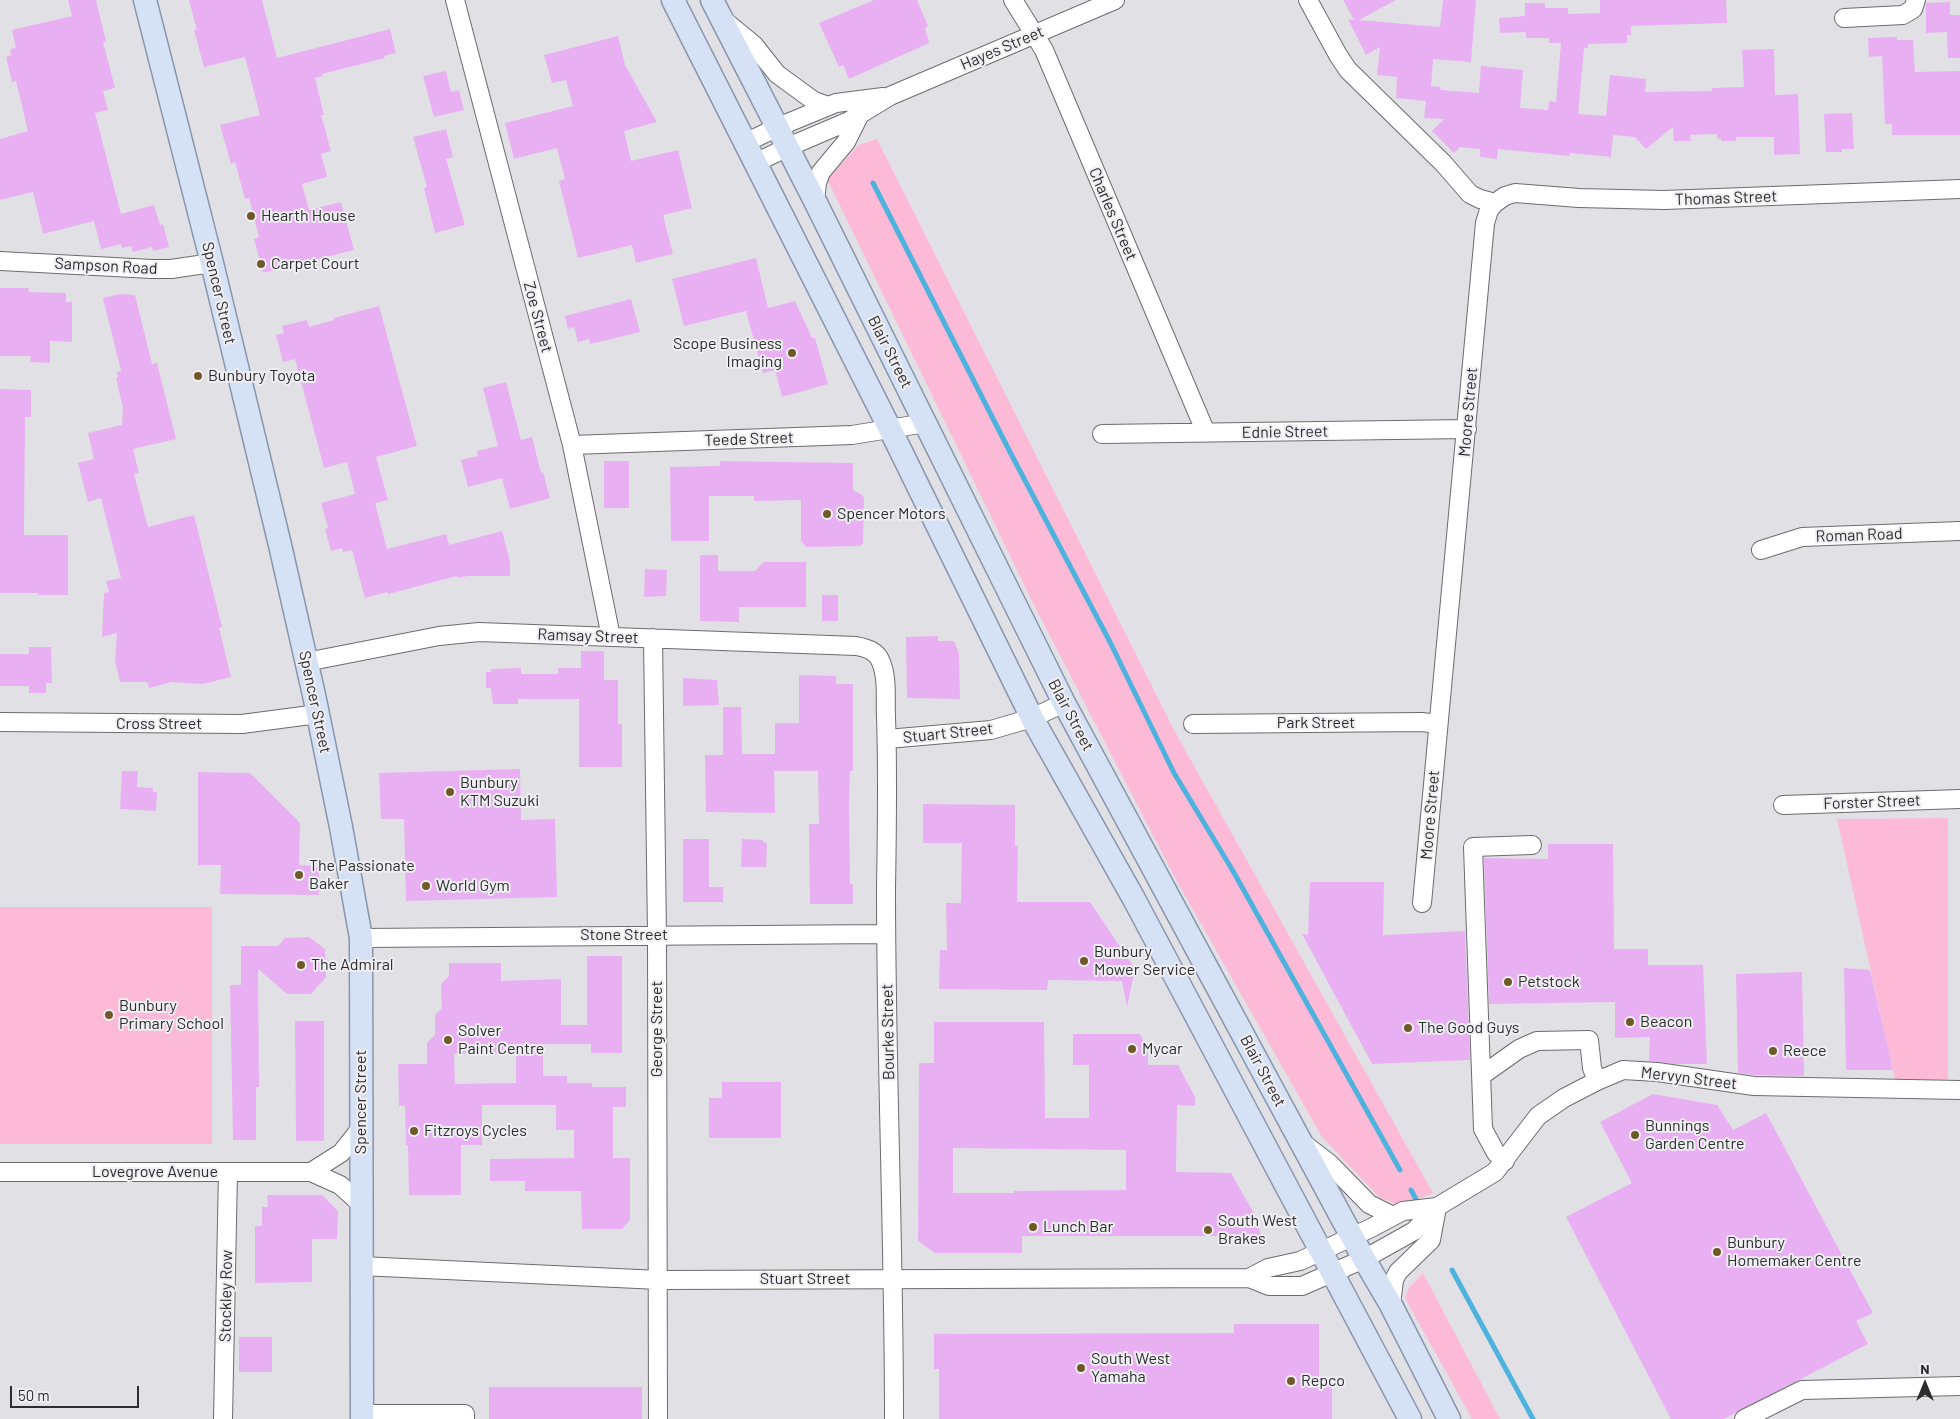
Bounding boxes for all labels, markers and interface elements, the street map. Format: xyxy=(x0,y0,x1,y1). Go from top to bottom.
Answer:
street label: Hayes Street xyxy=(957,22,1047,74)
street label: Charles Street xyxy=(1085,165,1141,263)
street label: Thomas Street xyxy=(1675,187,1777,209)
place label: Hearth House xyxy=(261,206,356,226)
marker: Hearth House xyxy=(245,210,257,222)
street label: Spencer Street xyxy=(198,240,240,346)
street label: Sampson Road xyxy=(54,254,158,278)
place label: Carpet Court xyxy=(271,254,360,274)
marker: Carpet Court xyxy=(255,258,267,270)
street label: Zoe Street xyxy=(519,279,557,355)
street label: Blair Street xyxy=(864,313,916,391)
place label: Scope Business Imaging xyxy=(673,334,782,372)
marker: Scope Business Imaging xyxy=(786,347,798,359)
place label: Bunbury Toyota xyxy=(208,366,315,386)
street label: Moore Street xyxy=(1455,366,1481,458)
marker: Bunbury Toyota xyxy=(192,370,204,382)
street label: Ednie Street xyxy=(1242,422,1328,442)
street label: Teede Street xyxy=(704,428,794,450)
place label: Spencer Motors xyxy=(837,504,946,524)
marker: Spencer Motors xyxy=(821,508,833,520)
street label: Roman Road xyxy=(1815,524,1903,546)
street label: Ramsay Street xyxy=(537,625,639,647)
street label: Spencer Street xyxy=(295,649,335,755)
street label: Blair Street xyxy=(1044,676,1098,754)
street label: Park Street xyxy=(1277,713,1355,733)
street label: Cross Street xyxy=(116,714,202,734)
street label: Stuart Street xyxy=(902,719,994,747)
street label: Moore Street xyxy=(1417,769,1443,861)
place label: Bunbury KTM Suzuki xyxy=(460,773,539,811)
marker: Bunbury KTM Suzuki xyxy=(444,786,456,798)
street label: Forster Street xyxy=(1823,791,1921,813)
place label: The Passionate Baker xyxy=(309,856,415,894)
marker: The Passionate Baker xyxy=(293,869,305,881)
place label: World Gym xyxy=(436,876,510,896)
marker: World Gym xyxy=(420,880,432,892)
street label: Stone Street xyxy=(580,925,668,945)
place label: Bunbury Mower Service xyxy=(1094,942,1195,980)
place label: The Admiral xyxy=(311,955,394,975)
marker: Bunbury Mower Service xyxy=(1078,955,1090,967)
marker: The Admiral xyxy=(295,959,307,971)
place label: Petstock xyxy=(1518,972,1580,992)
marker: Petstock xyxy=(1502,976,1514,988)
street label: George Street xyxy=(647,981,667,1077)
street label: Bourke Street xyxy=(878,984,898,1080)
place label: Bunbury Primary School xyxy=(119,996,224,1034)
marker: Bunbury Primary School xyxy=(103,1009,115,1021)
place label: Beacon xyxy=(1640,1012,1692,1032)
marker: Beacon xyxy=(1624,1016,1636,1028)
place label: The Good Guys xyxy=(1418,1018,1519,1038)
place label: Solver Paint Centre xyxy=(458,1021,544,1059)
marker: The Good Guys xyxy=(1402,1022,1414,1034)
street label: Blair Street xyxy=(1236,1032,1290,1110)
marker: Solver Paint Centre xyxy=(442,1034,454,1046)
place label: Mycar xyxy=(1142,1039,1183,1059)
place label: Reece xyxy=(1783,1041,1827,1061)
marker: Mycar xyxy=(1126,1043,1138,1055)
marker: Reece xyxy=(1767,1045,1779,1057)
street label: Spencer Street xyxy=(351,1050,371,1154)
street label: Mervyn Street xyxy=(1640,1063,1738,1093)
place label: Bunnings Garden Centre xyxy=(1645,1116,1745,1154)
place label: Fitzroys Cycles xyxy=(424,1121,527,1141)
marker: Fitzroys Cycles xyxy=(408,1125,420,1137)
marker: Bunnings Garden Centre xyxy=(1629,1129,1641,1141)
street label: Lovegrove Avenue xyxy=(92,1162,218,1182)
place label: South West Brakes xyxy=(1218,1211,1297,1249)
place label: Lunch Bar xyxy=(1043,1217,1113,1237)
marker: Lunch Bar xyxy=(1027,1221,1039,1233)
marker: South West Brakes xyxy=(1202,1224,1214,1236)
place label: Bunbury Homemaker Centre xyxy=(1727,1233,1861,1271)
marker: Bunbury Homemaker Centre xyxy=(1711,1246,1723,1258)
street label: Stockley Row xyxy=(216,1250,236,1342)
street label: Stuart Street xyxy=(760,1269,850,1289)
place label: South West Yamaha xyxy=(1091,1349,1170,1387)
north arrow xyxy=(1900,1359,1950,1409)
text: N xyxy=(1920,1360,1930,1377)
marker: South West Yamaha xyxy=(1075,1362,1087,1374)
place label: Repco xyxy=(1301,1371,1345,1391)
marker: Repco xyxy=(1285,1375,1297,1387)
scale bar xyxy=(12,1376,141,1408)
text: 50 m xyxy=(18,1386,50,1404)

